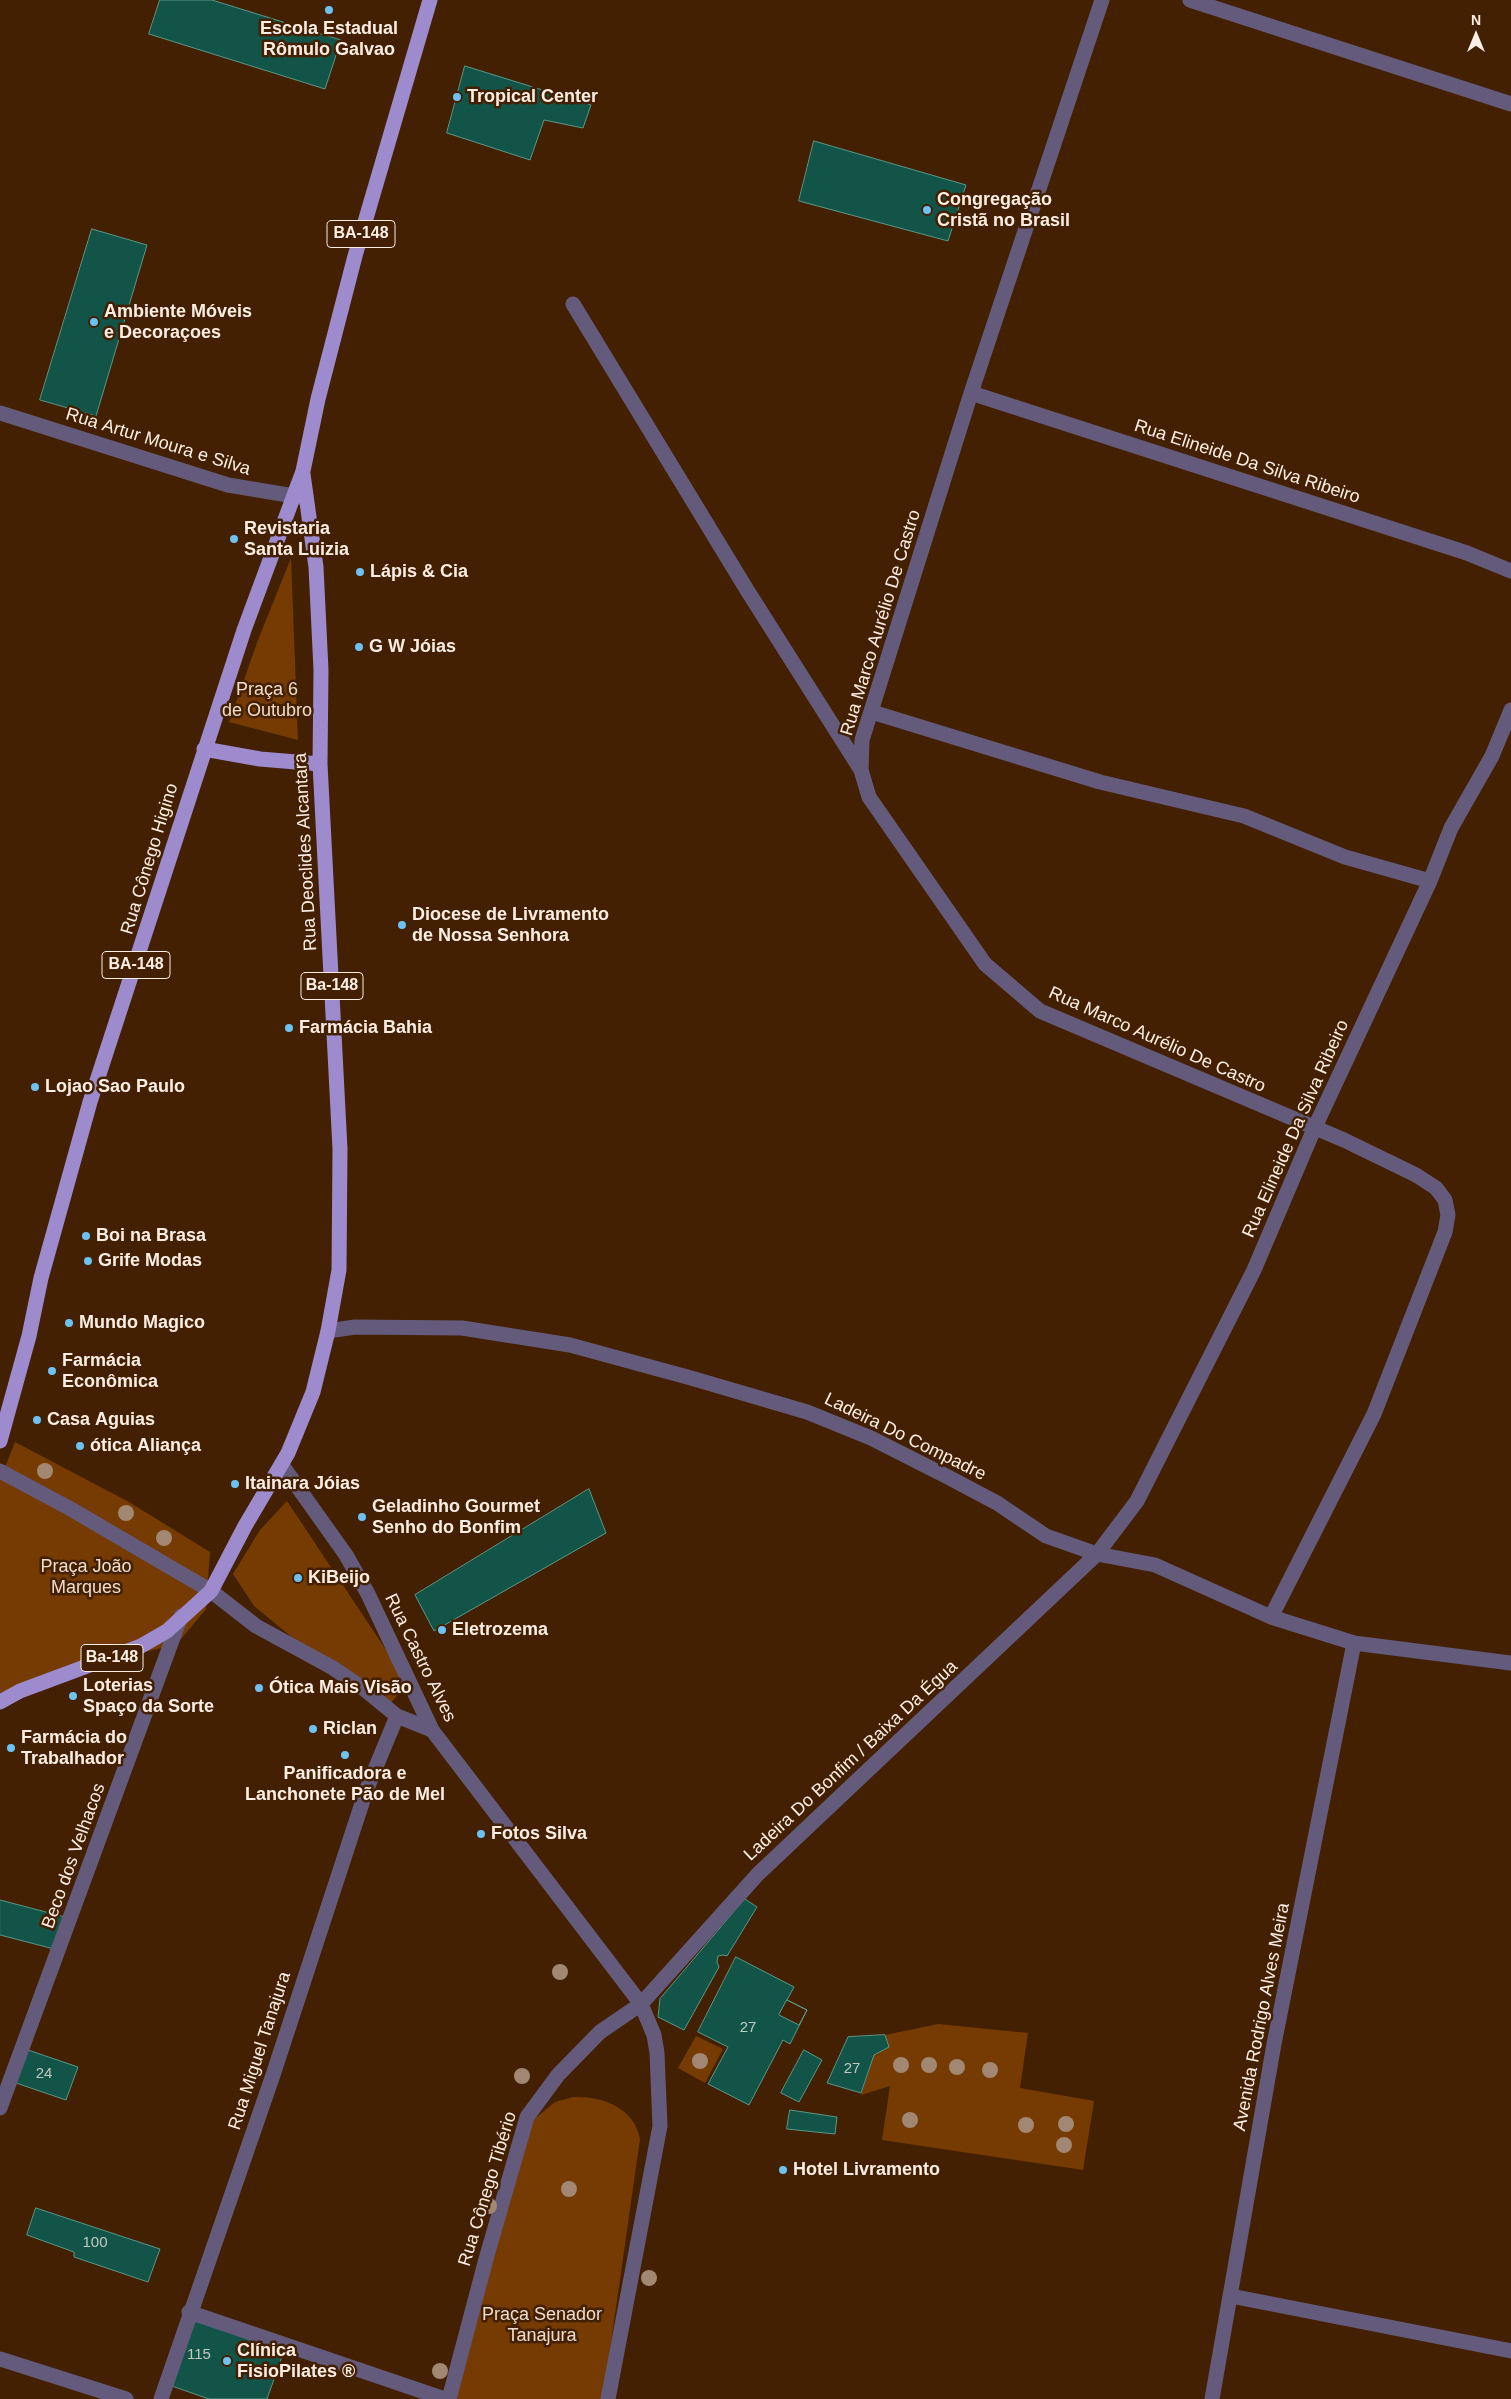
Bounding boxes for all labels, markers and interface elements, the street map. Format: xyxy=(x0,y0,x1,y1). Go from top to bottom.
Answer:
marker: Escola Estadual Rômulo Galvao xyxy=(323,4,335,16)
north arrow xyxy=(1451,10,1501,60)
text: N xyxy=(1471,12,1481,28)
place label: Escola Estadual Rômulo Galvao xyxy=(260,18,398,60)
place label: Tropical Center xyxy=(467,86,598,108)
marker: Tropical Center xyxy=(451,91,463,103)
place label: Congregação Cristã no Brasil xyxy=(937,189,1070,232)
marker: Congregação Cristã no Brasil xyxy=(921,204,933,216)
road number: BA-148 xyxy=(327,220,395,248)
place label: Ambiente Móveis e Decoraçoes xyxy=(104,301,252,344)
marker: Ambiente Móveis e Decoraçoes xyxy=(88,316,100,328)
street label: Rua Artur Moura e Silva xyxy=(63,404,253,480)
street label: Rua Elineide Da Silva Ribeiro xyxy=(1131,415,1363,509)
street label: Rua Marco Aurélio De Castro xyxy=(836,507,926,739)
place label: Revistaria Santa Luizia xyxy=(244,518,349,560)
marker: Revistaria Santa Luizia xyxy=(228,533,240,545)
place label: Lápis & Cia xyxy=(370,561,468,583)
marker: Lápis & Cia xyxy=(354,566,366,578)
place label: G W Jóias xyxy=(369,636,456,658)
marker: G W Jóias xyxy=(353,641,365,653)
park label: Praça 6 de Outubro xyxy=(222,679,312,722)
street label: Rua Deoclides Alcantara xyxy=(290,753,322,951)
street label: Rua Cônego Higino xyxy=(117,781,183,937)
place label: Diocese de Livramento de Nossa Senhora xyxy=(412,904,609,946)
marker: Diocese de Livramento de Nossa Senhora xyxy=(396,919,408,931)
road number: BA-148 xyxy=(102,952,170,978)
road number: Ba-148 xyxy=(301,972,363,999)
street label: Rua Marco Aurélio De Castro xyxy=(1045,982,1269,1098)
place label: Farmácia Bahia xyxy=(299,1017,432,1039)
street label: Rua Elineide Da Silva Ribeiro xyxy=(1238,1017,1354,1241)
marker: Farmácia Bahia xyxy=(283,1022,295,1034)
place label: Lojao Sao Paulo xyxy=(45,1076,185,1098)
marker: Lojao Sao Paulo xyxy=(29,1081,41,1093)
place label: Boi na Brasa xyxy=(96,1225,206,1247)
marker: Boi na Brasa xyxy=(80,1230,92,1242)
place label: Grife Modas xyxy=(98,1250,202,1272)
marker: Grife Modas xyxy=(82,1255,94,1267)
place label: Mundo Magico xyxy=(79,1312,205,1334)
marker: Mundo Magico xyxy=(63,1317,75,1329)
place label: Farmácia Econômica xyxy=(62,1350,158,1392)
marker: Farmácia Econômica xyxy=(46,1365,58,1377)
street label: Ladeira Do Compadre xyxy=(821,1388,989,1486)
place label: Casa Aguias xyxy=(47,1409,155,1431)
marker: Casa Aguias xyxy=(31,1414,43,1426)
place label: ótica Aliança xyxy=(90,1435,201,1457)
marker: ótica Aliança xyxy=(74,1440,86,1452)
place label: Itainara Jóias xyxy=(245,1473,360,1495)
marker: Itainara Jóias xyxy=(229,1478,241,1490)
place label: Geladinho Gourmet Senho do Bonfim xyxy=(372,1496,540,1538)
marker: Geladinho Gourmet Senho do Bonfim xyxy=(356,1511,368,1523)
park label: Praça João Marques xyxy=(40,1556,132,1598)
place label: KiBeijo xyxy=(308,1567,370,1589)
marker: KiBeijo xyxy=(292,1572,304,1584)
street label: Rua Castro Alves xyxy=(380,1590,460,1726)
place label: Eletrozema xyxy=(452,1619,548,1641)
marker: Eletrozema xyxy=(436,1624,448,1636)
road number: Ba-148 xyxy=(81,1645,143,1672)
street label: Ladeira Do Bonfim / Baixa Da Égua xyxy=(740,1656,962,1866)
place label: Loterias Spaço da Sorte xyxy=(83,1675,214,1718)
place label: Ótica Mais Visão xyxy=(269,1677,412,1699)
marker: Ótica Mais Visão xyxy=(253,1682,265,1694)
marker: Loterias Spaço da Sorte xyxy=(67,1690,79,1702)
place label: Riclan xyxy=(323,1718,377,1740)
marker: Riclan xyxy=(307,1723,319,1735)
place label: Farmácia do Trabalhador xyxy=(21,1727,127,1770)
marker: Farmácia do Trabalhador xyxy=(5,1742,17,1754)
marker: Panificadora e Lanchonete Pão de Mel xyxy=(339,1749,351,1761)
place label: Panificadora e Lanchonete Pão de Mel xyxy=(245,1763,445,1806)
street label: Beco dos Velhacos xyxy=(38,1780,110,1932)
place label: Fotos Silva xyxy=(491,1823,587,1845)
marker: Fotos Silva xyxy=(475,1828,487,1840)
street label: Avenida Rodrigo Alves Meira xyxy=(1229,1901,1295,2133)
street label: Rua Miguel Tanajura xyxy=(224,1969,296,2133)
house number: 27 xyxy=(740,2019,756,2037)
house number: 27 xyxy=(844,2060,860,2078)
house number: 24 xyxy=(36,2065,52,2083)
street label: Rua Cônego Tibério xyxy=(454,2109,522,2269)
place label: Hotel Livramento xyxy=(793,2159,940,2181)
marker: Hotel Livramento xyxy=(777,2164,789,2176)
house number: 100 xyxy=(82,2234,108,2252)
park label: Praça Senador Tanajura xyxy=(482,2304,602,2346)
place label: Clínica FisioPilates ® xyxy=(237,2340,355,2382)
house number: 115 xyxy=(187,2346,211,2364)
marker: Clínica FisioPilates ® xyxy=(221,2355,233,2367)

